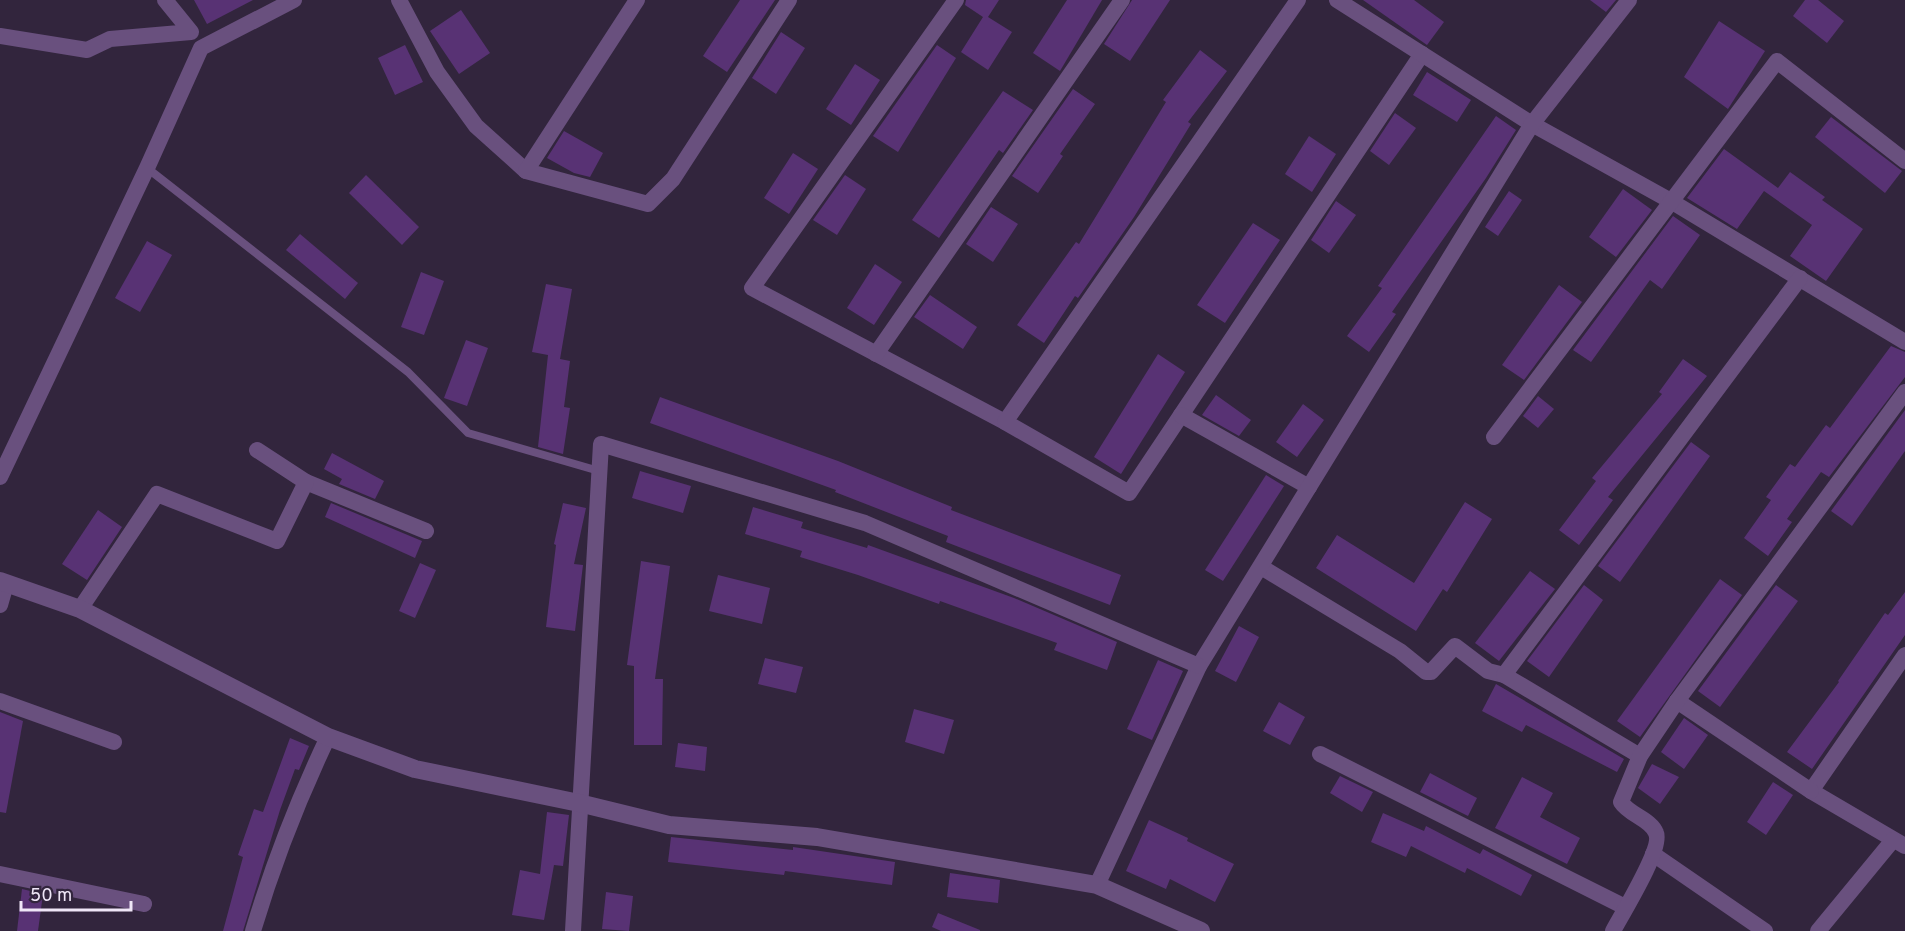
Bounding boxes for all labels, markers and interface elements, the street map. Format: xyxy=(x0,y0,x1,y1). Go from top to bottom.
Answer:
scale bar xyxy=(21,874,130,912)
text: 50 m xyxy=(30,885,72,908)

